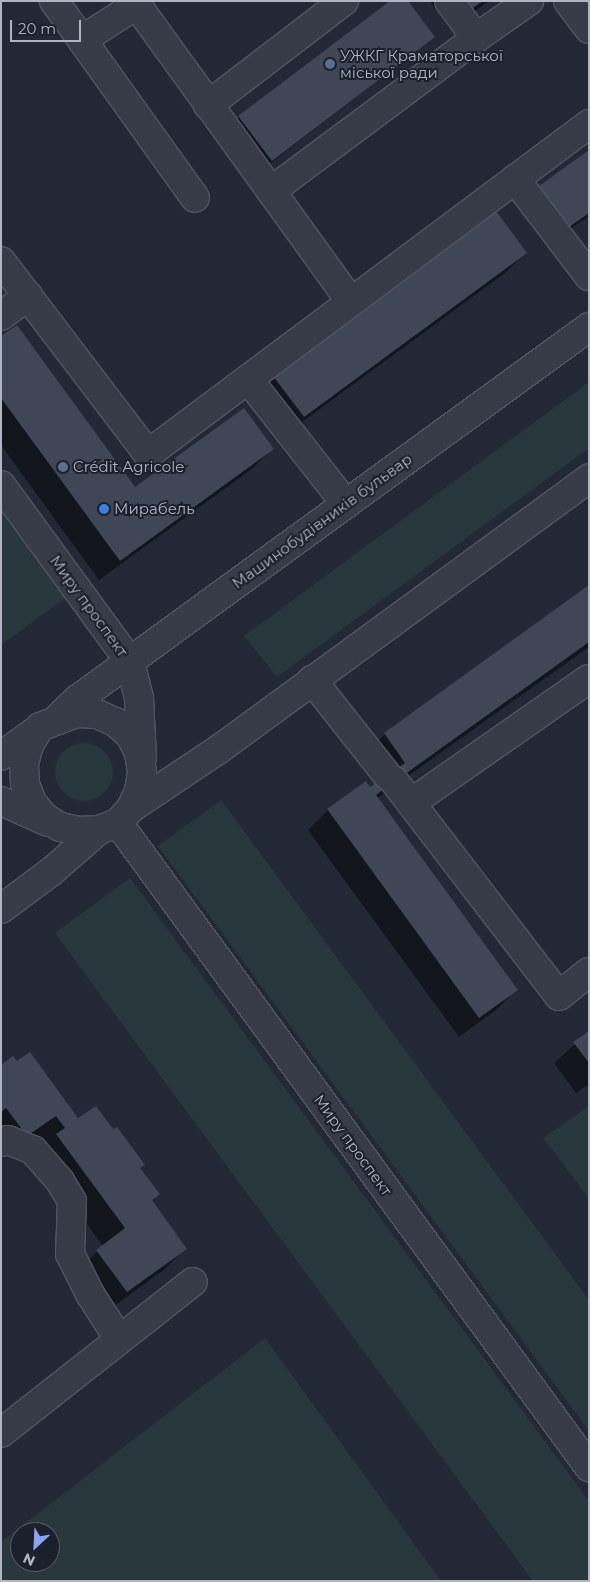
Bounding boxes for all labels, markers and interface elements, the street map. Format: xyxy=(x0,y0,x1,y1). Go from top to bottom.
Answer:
scale bar xyxy=(12,10,84,42)
text: 20 m xyxy=(18,19,56,38)
place label: УЖКГ Краматорської міської ради xyxy=(340,46,503,81)
marker: УЖКГ Краматорської міської ради xyxy=(324,58,336,70)
street label: Машинобудівників бульвар xyxy=(229,450,415,592)
place label: Crédit Agricole xyxy=(73,458,184,476)
marker: Crédit Agricole xyxy=(57,461,69,473)
place label: Мирабель xyxy=(114,500,195,518)
marker: Мирабель xyxy=(98,503,110,515)
street label: Миру проспект xyxy=(46,552,132,660)
street label: Миру проспект xyxy=(310,1091,396,1199)
north arrow xyxy=(10,1522,60,1572)
text: N xyxy=(20,1549,38,1570)

